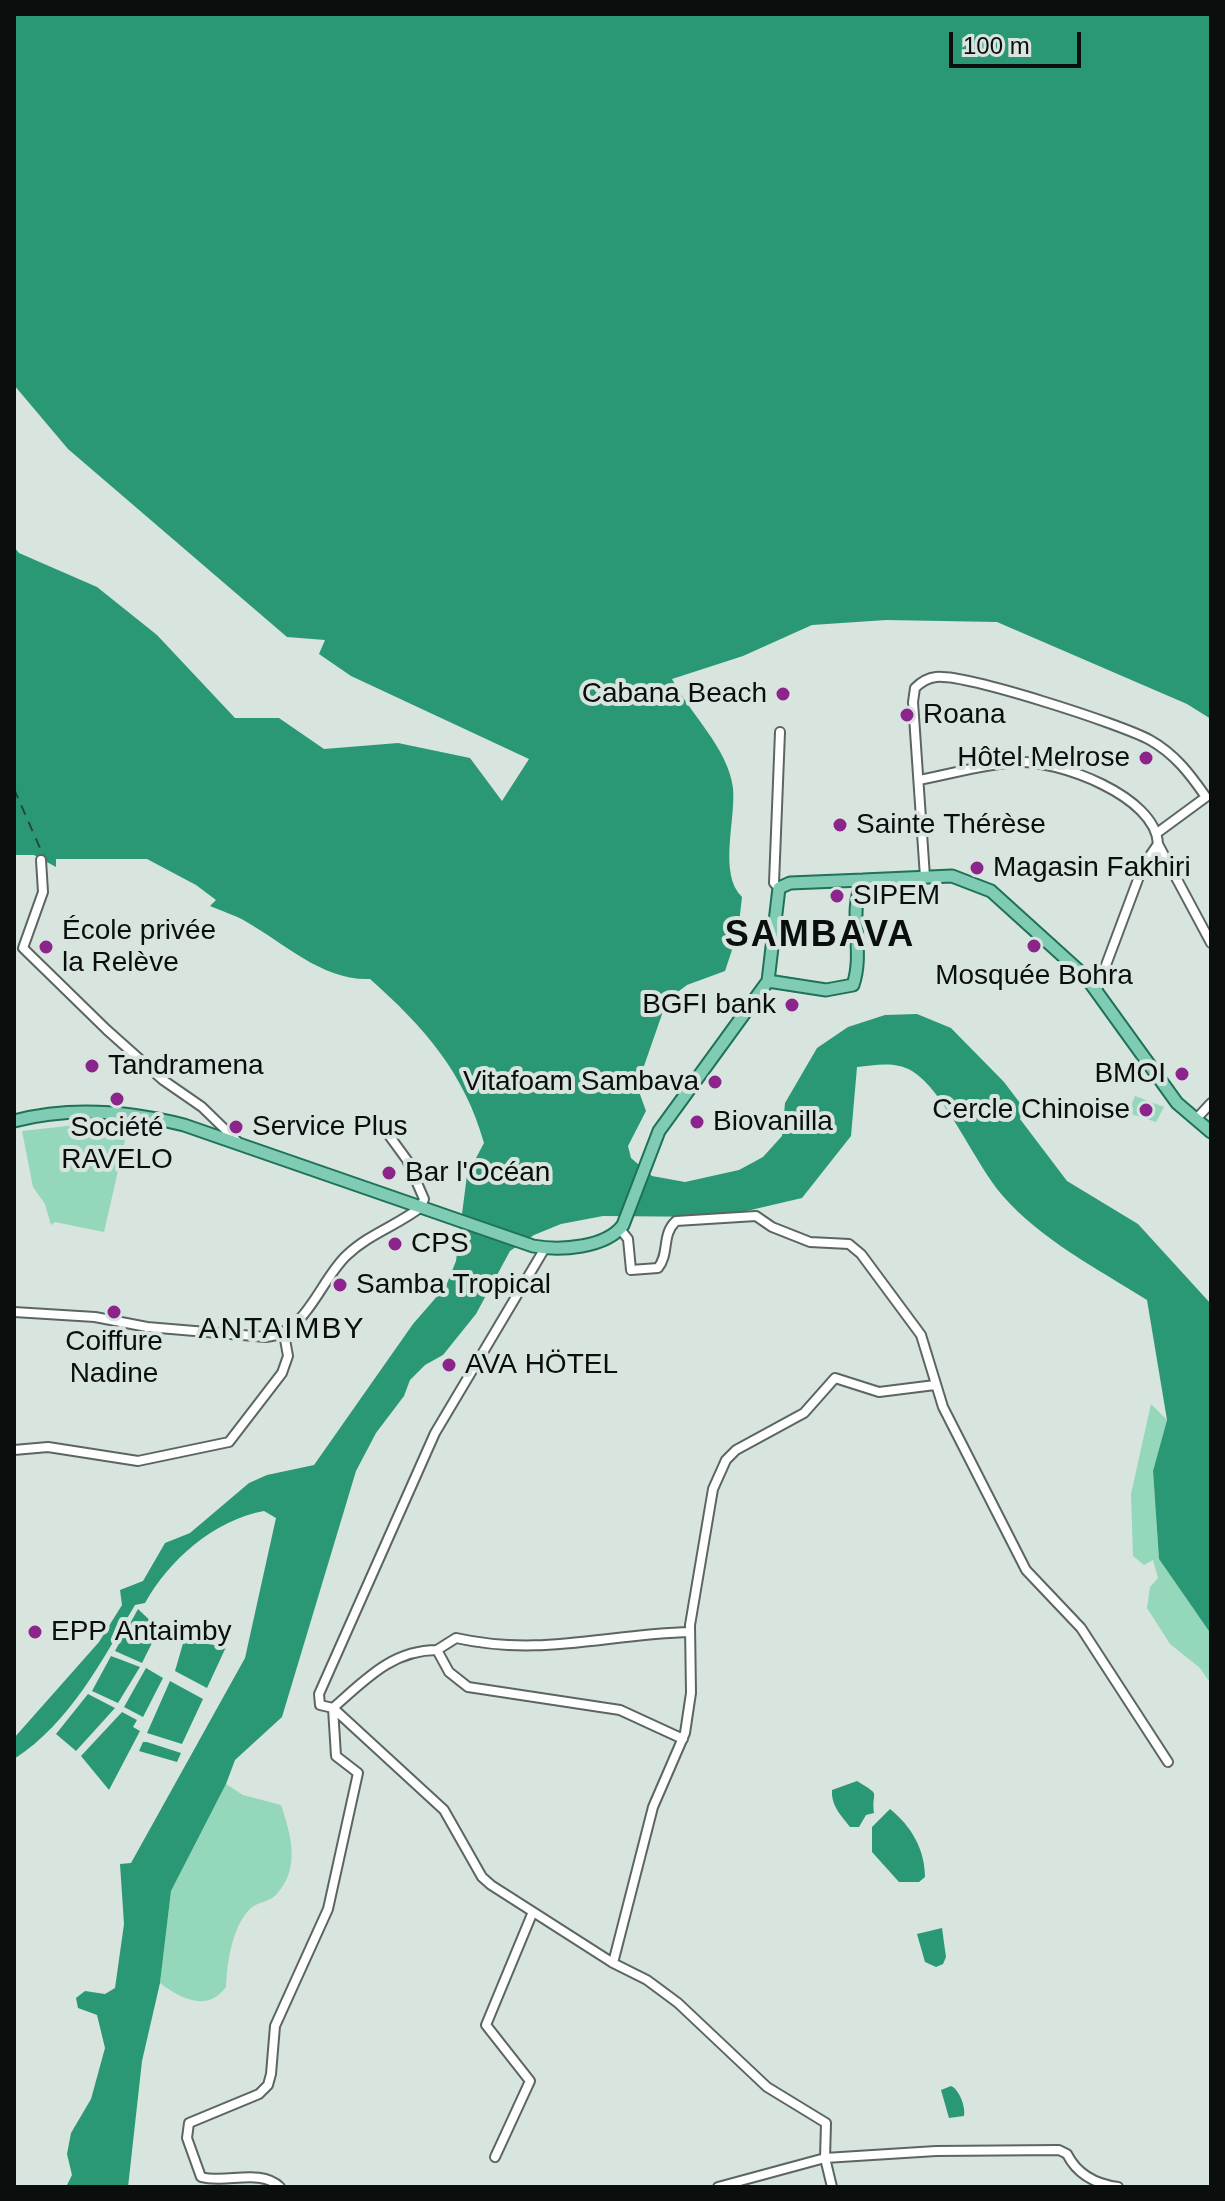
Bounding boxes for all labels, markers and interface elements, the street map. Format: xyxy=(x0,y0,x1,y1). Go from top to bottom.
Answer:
scale bar xyxy=(953,16,1085,66)
text: 100 m xyxy=(963,32,1030,59)
place label: Cabana Beach xyxy=(582,677,767,711)
marker: Cabana Beach xyxy=(774,685,792,703)
place label: Roana xyxy=(923,698,1006,732)
marker: Roana xyxy=(898,706,916,724)
place label: Hôtel Melrose xyxy=(957,741,1130,775)
marker: Hôtel Melrose xyxy=(1137,749,1155,767)
place label: Sainte Thérèse xyxy=(856,808,1046,842)
marker: Sainte Thérèse xyxy=(831,816,849,834)
place label: Magasin Fakhiri xyxy=(993,851,1191,885)
marker: Magasin Fakhiri xyxy=(968,859,986,877)
place label: SIPEM xyxy=(853,879,940,913)
marker: SIPEM xyxy=(828,887,846,905)
place label: École privée la Relève xyxy=(62,914,216,980)
district label: SAMBAVA xyxy=(725,914,915,958)
marker: Mosquée Bohra xyxy=(1025,937,1043,955)
marker: École privée la Relève xyxy=(37,938,55,956)
place label: Mosquée Bohra xyxy=(935,959,1133,993)
place label: BGFI bank xyxy=(642,988,776,1022)
marker: BGFI bank xyxy=(783,996,801,1014)
place label: Tandramena xyxy=(108,1049,264,1083)
marker: Tandramena xyxy=(83,1057,101,1075)
place label: BMOI xyxy=(1094,1057,1166,1091)
place label: Vitafoam Sambava xyxy=(463,1065,699,1099)
marker: BMOI xyxy=(1173,1065,1191,1083)
marker: Vitafoam Sambava xyxy=(706,1073,724,1091)
marker: Société RAVELO xyxy=(108,1090,126,1108)
place label: Cercle Chinoise xyxy=(932,1093,1130,1127)
marker: Cercle Chinoise xyxy=(1137,1101,1155,1119)
place label: Biovanilla xyxy=(713,1105,833,1139)
place label: Service Plus xyxy=(252,1110,408,1144)
place label: Société RAVELO xyxy=(61,1111,173,1177)
marker: Biovanilla xyxy=(688,1113,706,1131)
marker: Service Plus xyxy=(227,1118,245,1136)
place label: Bar l'Océan xyxy=(405,1156,550,1190)
marker: Bar l'Océan xyxy=(380,1164,398,1182)
place label: CPS xyxy=(411,1227,469,1261)
marker: CPS xyxy=(386,1235,404,1253)
place label: Samba Tropical xyxy=(356,1268,551,1302)
marker: Samba Tropical xyxy=(331,1276,349,1294)
marker: Coiffure Nadine xyxy=(105,1303,123,1321)
district label: ANTAIMBY xyxy=(198,1312,366,1348)
place label: Coiffure Nadine xyxy=(65,1325,163,1391)
place label: AVA HÖTEL xyxy=(465,1348,618,1382)
marker: AVA HÖTEL xyxy=(440,1356,458,1374)
place label: EPP Antaimby xyxy=(51,1615,232,1649)
marker: EPP Antaimby xyxy=(26,1623,44,1641)

